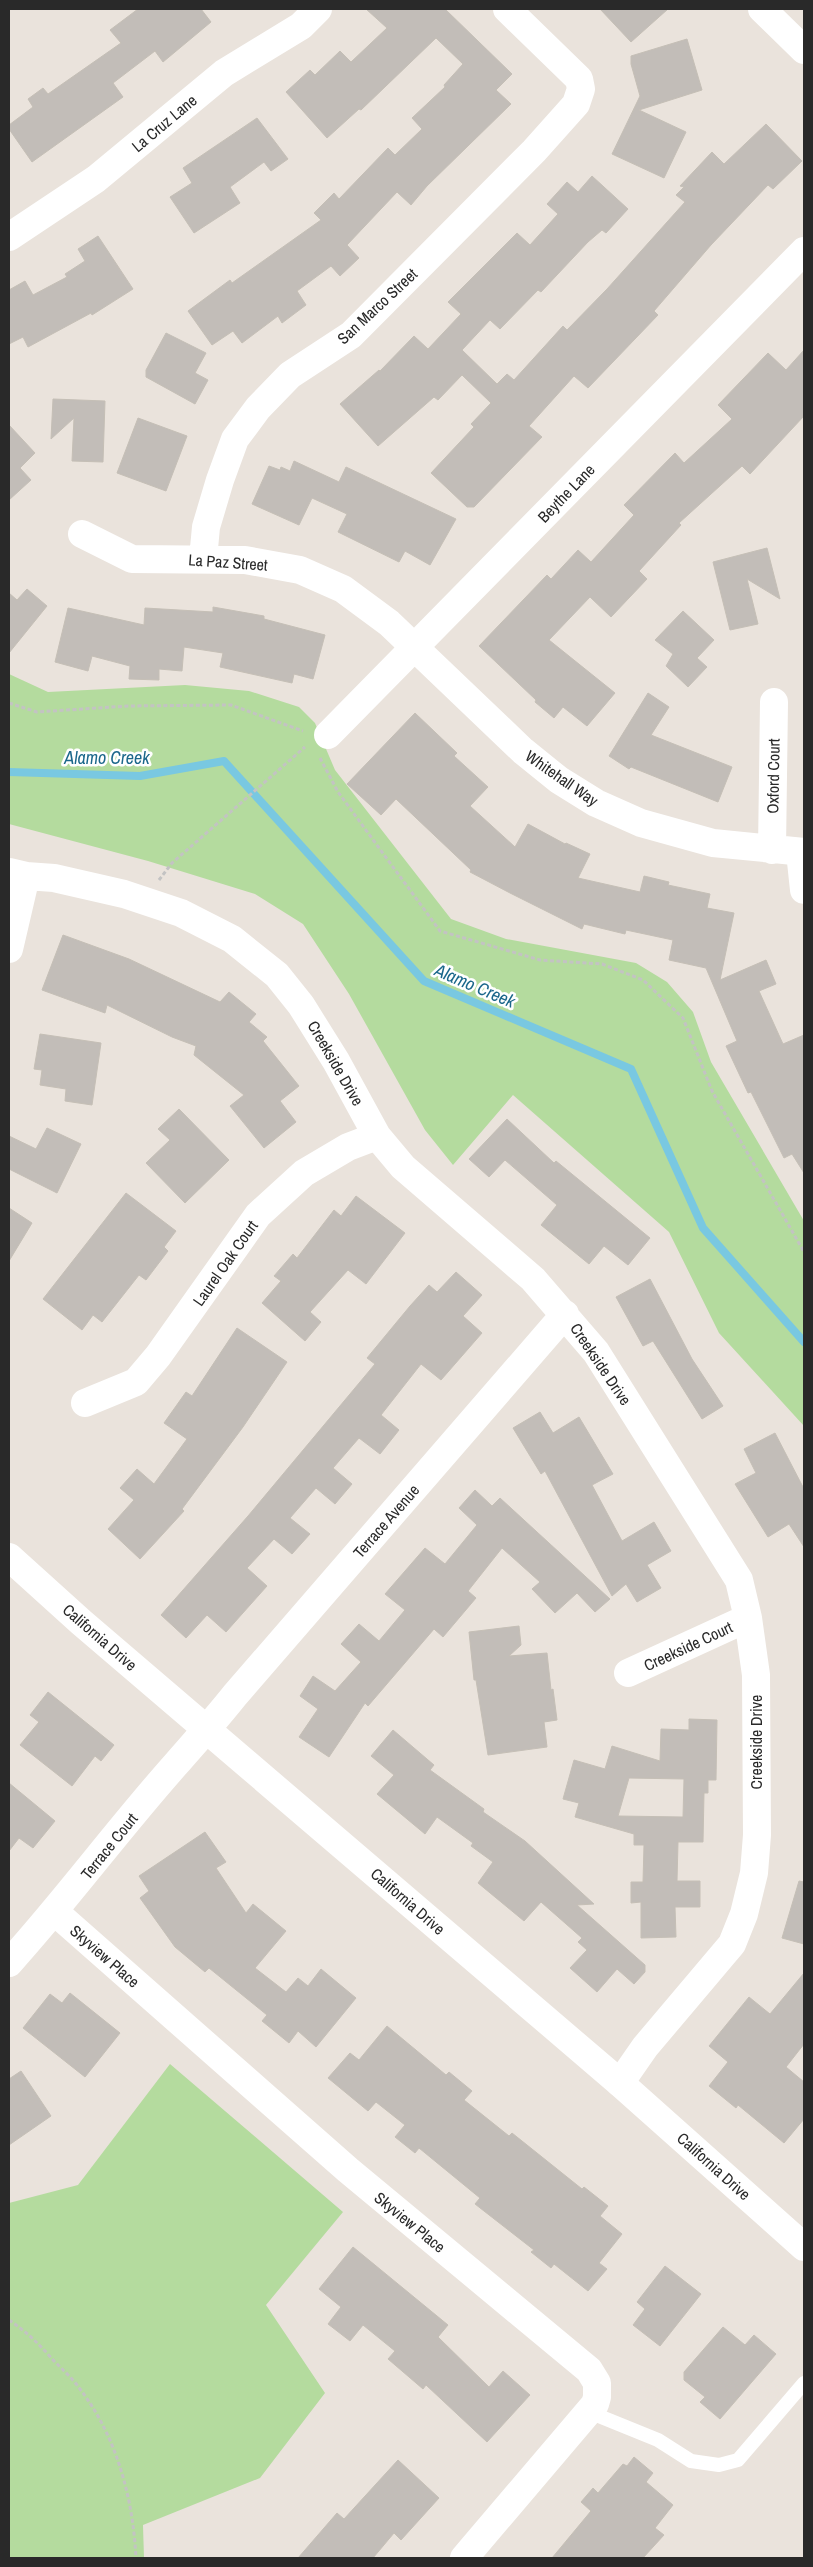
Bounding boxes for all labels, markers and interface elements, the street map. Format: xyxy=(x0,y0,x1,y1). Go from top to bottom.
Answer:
street label: La Cruz Lane xyxy=(127,89,201,157)
street label: San Marco Street xyxy=(332,263,422,349)
street label: Beythe Lane xyxy=(532,459,600,527)
street label: La Paz Street xyxy=(188,548,269,576)
street label: Oxford Court xyxy=(761,738,785,814)
water label: Alamo Creek xyxy=(63,745,150,770)
street label: Whitehall Way xyxy=(521,745,603,811)
water label: Alamo Creek xyxy=(430,957,520,1014)
street label: Creekside Drive xyxy=(303,1016,369,1110)
street label: Laurel Oak Court xyxy=(187,1215,263,1310)
street label: Creekside Drive xyxy=(565,1319,637,1409)
street label: Terrace Avenue xyxy=(348,1479,424,1563)
street label: California Drive xyxy=(58,1599,142,1675)
street label: Creekside Court xyxy=(640,1616,736,1676)
street label: Creekside Drive xyxy=(745,1695,767,1789)
street label: Terrace Court xyxy=(75,1808,143,1884)
street label: California Drive xyxy=(366,1863,450,1939)
street label: Skyview Place xyxy=(66,1920,144,1992)
street label: California Drive xyxy=(673,2127,755,2205)
street label: Skyview Place xyxy=(370,2187,450,2257)

